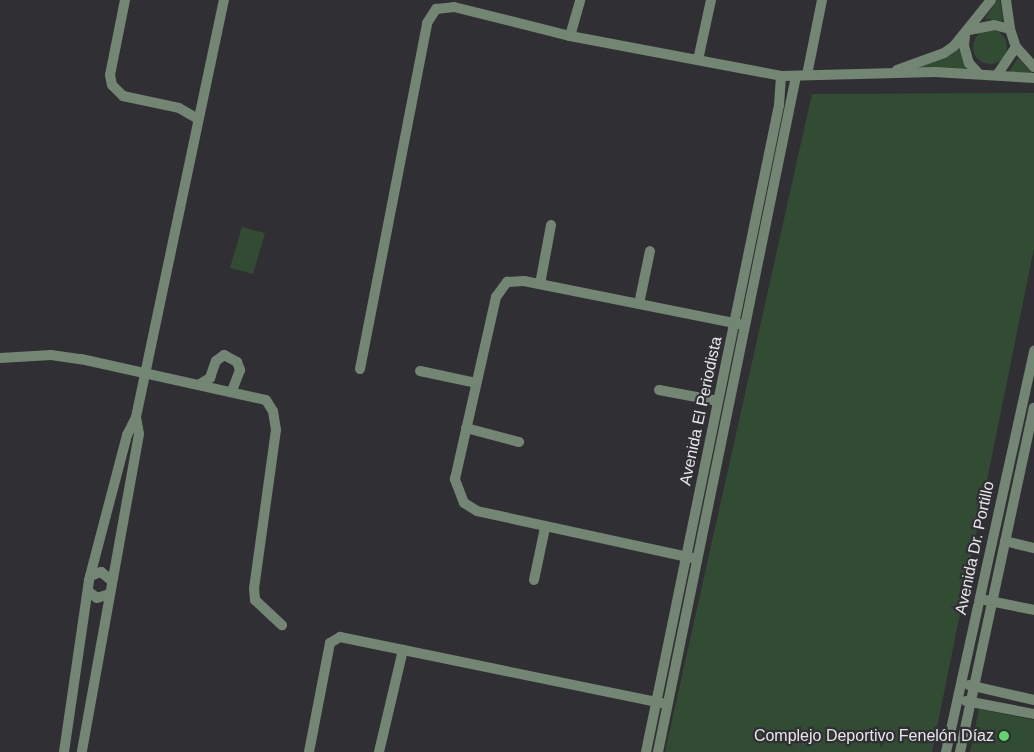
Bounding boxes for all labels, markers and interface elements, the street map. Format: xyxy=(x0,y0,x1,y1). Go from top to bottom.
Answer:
street label: Avenida El Periodista xyxy=(676,335,726,487)
street label: Avenida Dr. Portillo xyxy=(951,480,999,616)
place label: Complejo Deportivo Fenelón Díaz xyxy=(754,726,994,746)
marker: Complejo Deportivo Fenelón Díaz xyxy=(998,730,1010,742)

